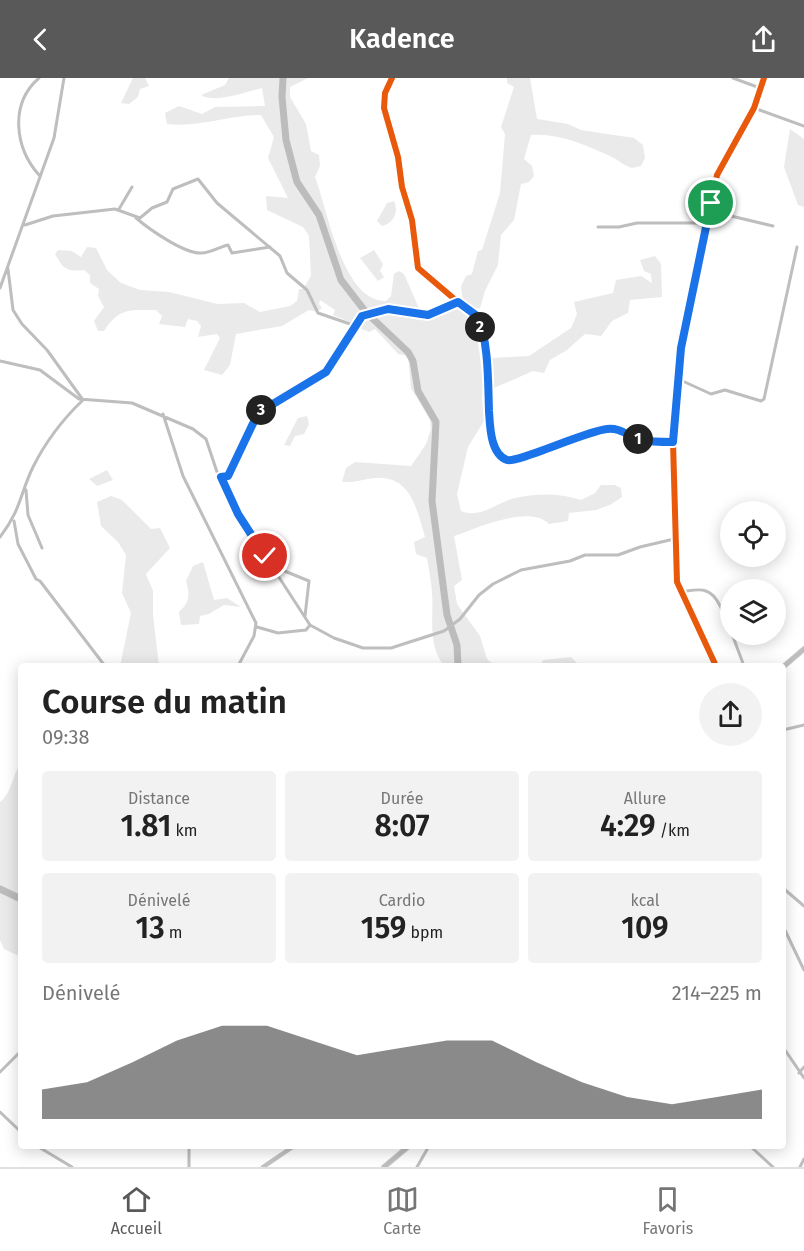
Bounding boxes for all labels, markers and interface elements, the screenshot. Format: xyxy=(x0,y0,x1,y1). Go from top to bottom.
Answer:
icon: back xyxy=(24,23,57,56)
text: Kadence xyxy=(349,23,455,55)
icon: share xyxy=(747,23,780,56)
pin xyxy=(685,177,736,228)
icon: arrive xyxy=(694,186,727,219)
pin: 2 xyxy=(465,312,495,342)
text: 2 xyxy=(476,317,484,336)
pin: 3 xyxy=(246,395,276,425)
text: 3 xyxy=(257,400,265,419)
pin: 1 xyxy=(623,424,653,454)
text: 1 xyxy=(634,429,642,448)
map controls xyxy=(720,501,786,645)
button: locate xyxy=(720,501,786,567)
pin xyxy=(239,530,290,581)
icon: check xyxy=(248,539,281,572)
button: layers xyxy=(720,579,786,645)
text: Course du matin xyxy=(42,682,287,722)
button: share xyxy=(699,683,762,746)
text: 09:38 xyxy=(42,725,89,749)
text: Distance xyxy=(128,789,190,808)
text: Durée xyxy=(381,789,423,808)
text: Allure xyxy=(624,789,666,808)
text: 1.81 xyxy=(120,808,171,844)
text: 8:07 xyxy=(374,808,430,844)
text: 4:29 xyxy=(600,808,656,844)
text: km xyxy=(171,821,198,840)
text: /km xyxy=(656,821,690,840)
text: Dénivelé xyxy=(128,891,190,910)
text: Cardio xyxy=(379,891,425,910)
text: kcal xyxy=(631,891,659,910)
text: 13 xyxy=(135,910,165,946)
text: 159 xyxy=(361,910,406,946)
text: 109 xyxy=(621,910,669,946)
text: m xyxy=(165,923,183,942)
text: bpm xyxy=(406,923,443,942)
text: Dénivelé xyxy=(42,981,120,1005)
text: 214–225 m xyxy=(672,981,762,1005)
tab: Accueil xyxy=(111,1183,162,1238)
tab: Carte xyxy=(383,1183,421,1238)
tab: Favoris xyxy=(643,1183,693,1238)

